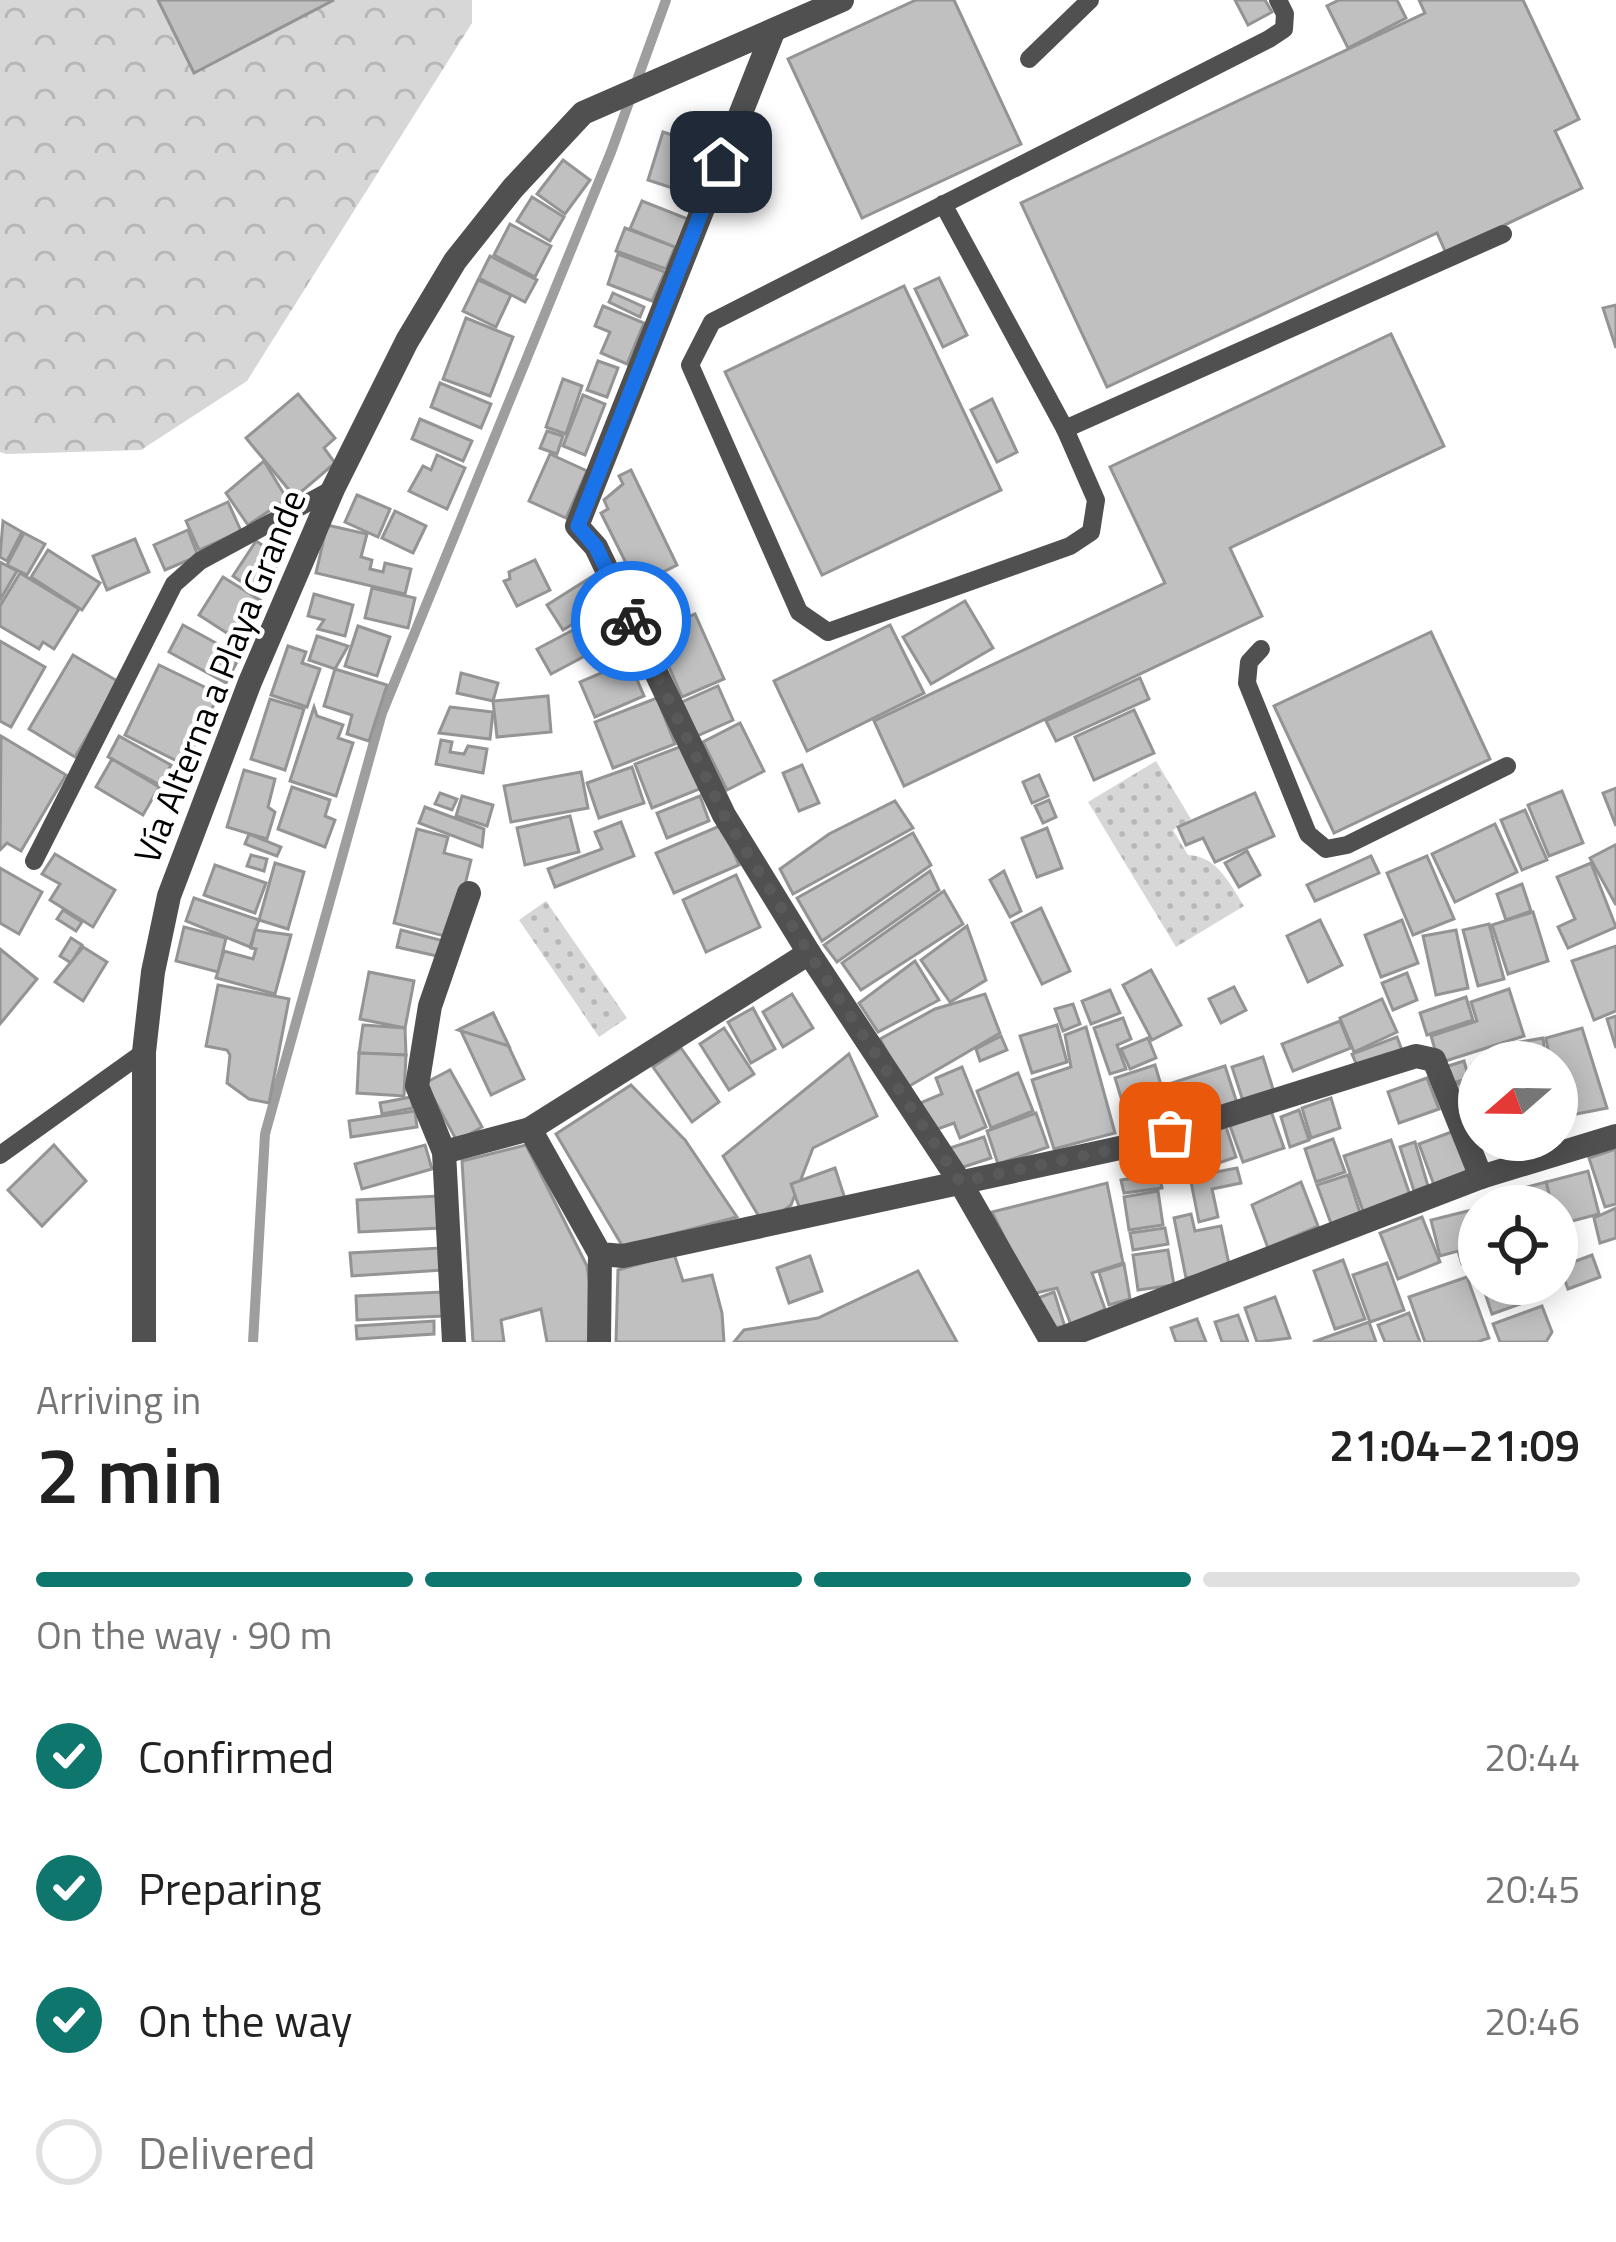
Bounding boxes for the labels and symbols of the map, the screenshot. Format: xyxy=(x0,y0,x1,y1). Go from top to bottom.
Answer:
pin xyxy=(670,111,772,213)
street label: Vía Alterna a Playa Grande xyxy=(119,481,319,871)
courier xyxy=(571,561,691,681)
north arrow xyxy=(1458,1041,1578,1161)
pin xyxy=(1119,1082,1221,1184)

